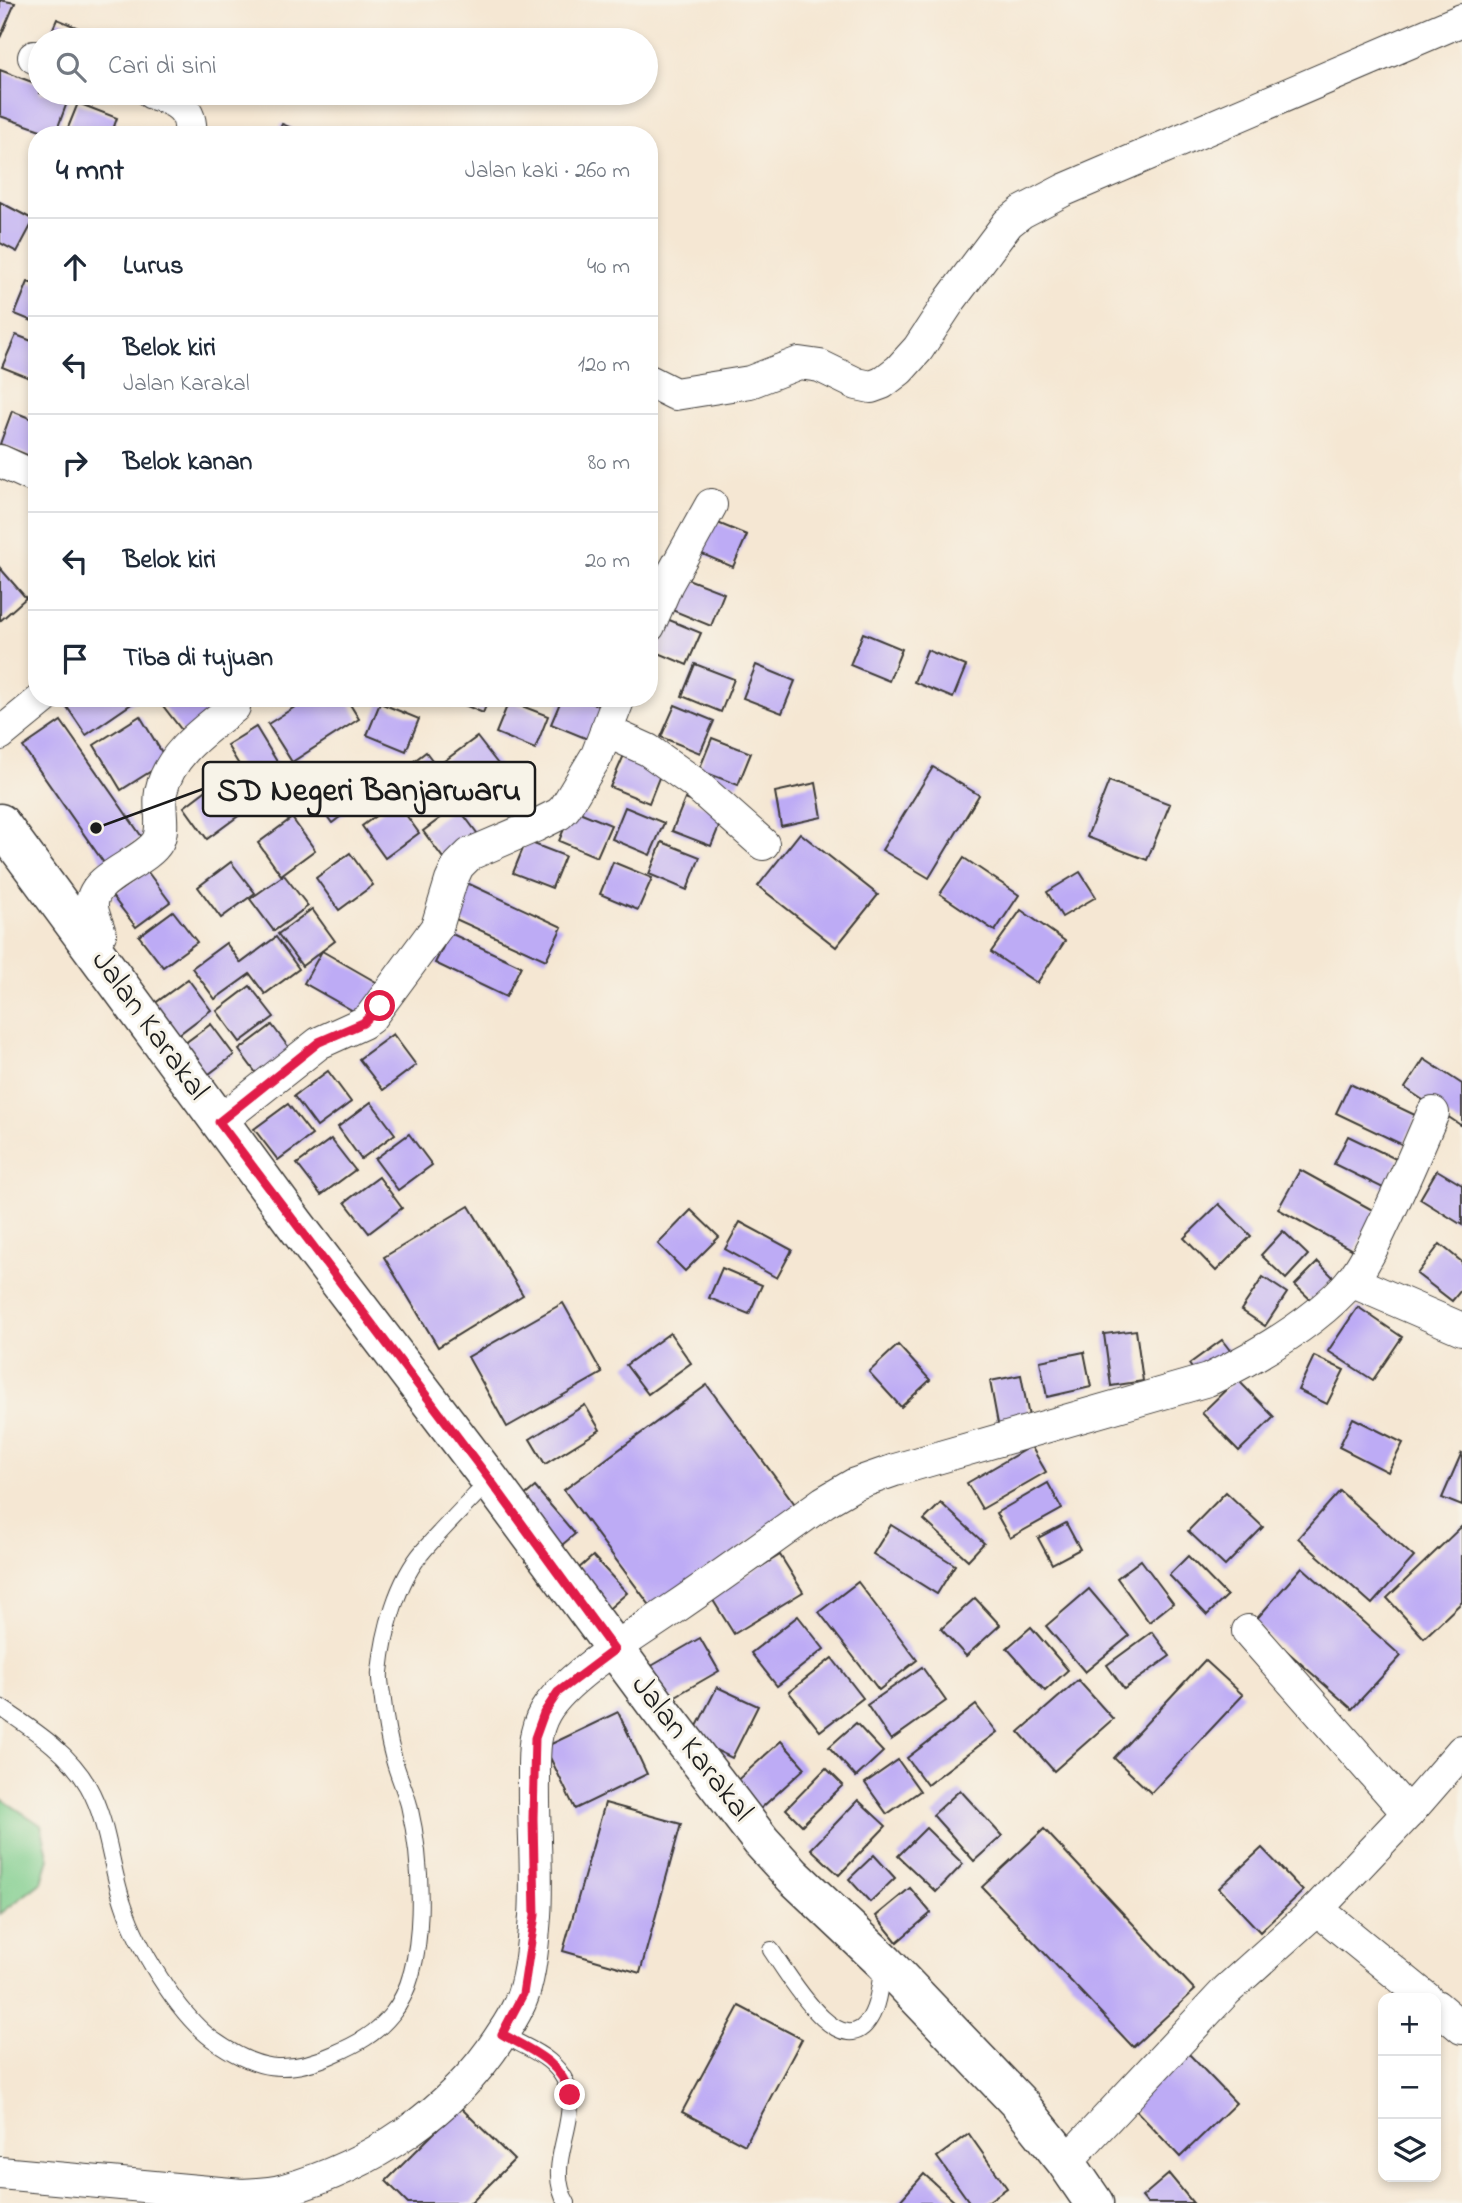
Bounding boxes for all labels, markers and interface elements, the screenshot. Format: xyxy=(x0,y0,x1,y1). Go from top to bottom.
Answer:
search box xyxy=(28,28,658,105)
icon: search xyxy=(52,48,90,86)
text: Cari di sini xyxy=(108,48,217,86)
text: 4 mnt xyxy=(56,150,124,194)
text: Jalan kaki · 260 m xyxy=(465,155,630,188)
icon: ahead xyxy=(56,248,94,286)
text: Lurus xyxy=(123,248,184,286)
text: 40 m xyxy=(587,251,630,284)
text: Belok kiri xyxy=(123,330,216,368)
icon: left xyxy=(56,346,94,384)
text: 120 m xyxy=(578,349,630,382)
text: Jalan Karakal xyxy=(123,368,250,401)
icon: right xyxy=(56,444,94,482)
text: Belok kanan xyxy=(123,444,252,482)
text: 80 m xyxy=(588,447,630,480)
icon: left xyxy=(56,542,94,580)
text: Belok kiri xyxy=(123,542,216,580)
text: 20 m xyxy=(585,545,630,578)
icon: arrive xyxy=(56,640,94,678)
text: Tiba di tujuan xyxy=(123,640,273,678)
callout: SD Negeri Banjarwaru xyxy=(203,762,535,816)
text: SD Negeri Banjarwaru xyxy=(217,768,521,817)
street label: Jalan Karakal xyxy=(78,941,220,1111)
route start xyxy=(364,990,395,1021)
street label: Jalan Karakal xyxy=(618,1665,764,1833)
map controls xyxy=(1378,1993,1441,2182)
button: + xyxy=(1378,1993,1441,2056)
button: − xyxy=(1378,2056,1441,2119)
route end xyxy=(554,2079,585,2110)
button: layers xyxy=(1378,2119,1441,2182)

